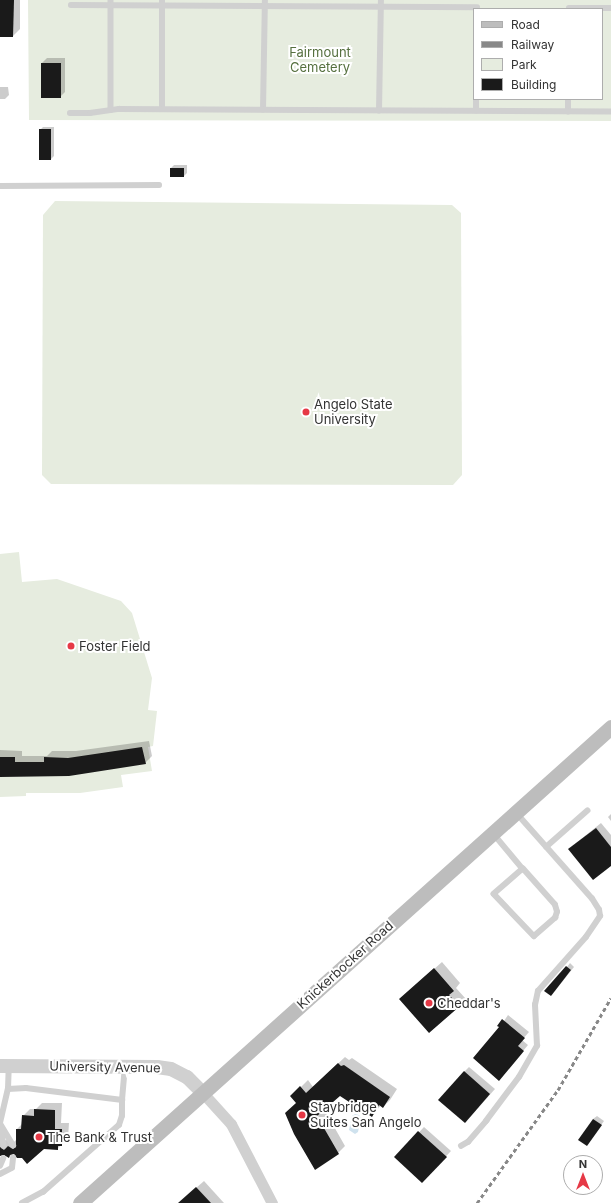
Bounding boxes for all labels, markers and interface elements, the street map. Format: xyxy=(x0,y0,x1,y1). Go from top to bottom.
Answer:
legend xyxy=(473,8,603,100)
text: Road xyxy=(511,17,540,32)
text: Railway xyxy=(511,37,554,52)
park label: Fairmount Cemetery xyxy=(289,45,351,76)
text: Park xyxy=(511,57,537,72)
text: Building xyxy=(511,77,556,92)
place label: Angelo State University xyxy=(314,397,392,428)
marker: Angelo State University xyxy=(301,407,311,417)
place label: Foster Field xyxy=(79,638,151,654)
marker: Foster Field xyxy=(66,641,76,651)
street label: Knickerbocker Road xyxy=(294,918,396,1012)
place label: Cheddar's xyxy=(437,995,501,1011)
marker: Cheddar's xyxy=(424,998,434,1008)
street label: University Avenue xyxy=(49,1058,161,1076)
place label: Staybridge Suites San Angelo xyxy=(310,1100,422,1131)
marker: Staybridge Suites San Angelo xyxy=(297,1110,307,1120)
place label: The Bank & Trust xyxy=(47,1129,152,1145)
marker: The Bank & Trust xyxy=(34,1132,44,1142)
north arrow xyxy=(563,1155,603,1195)
text: N xyxy=(579,1157,587,1171)

